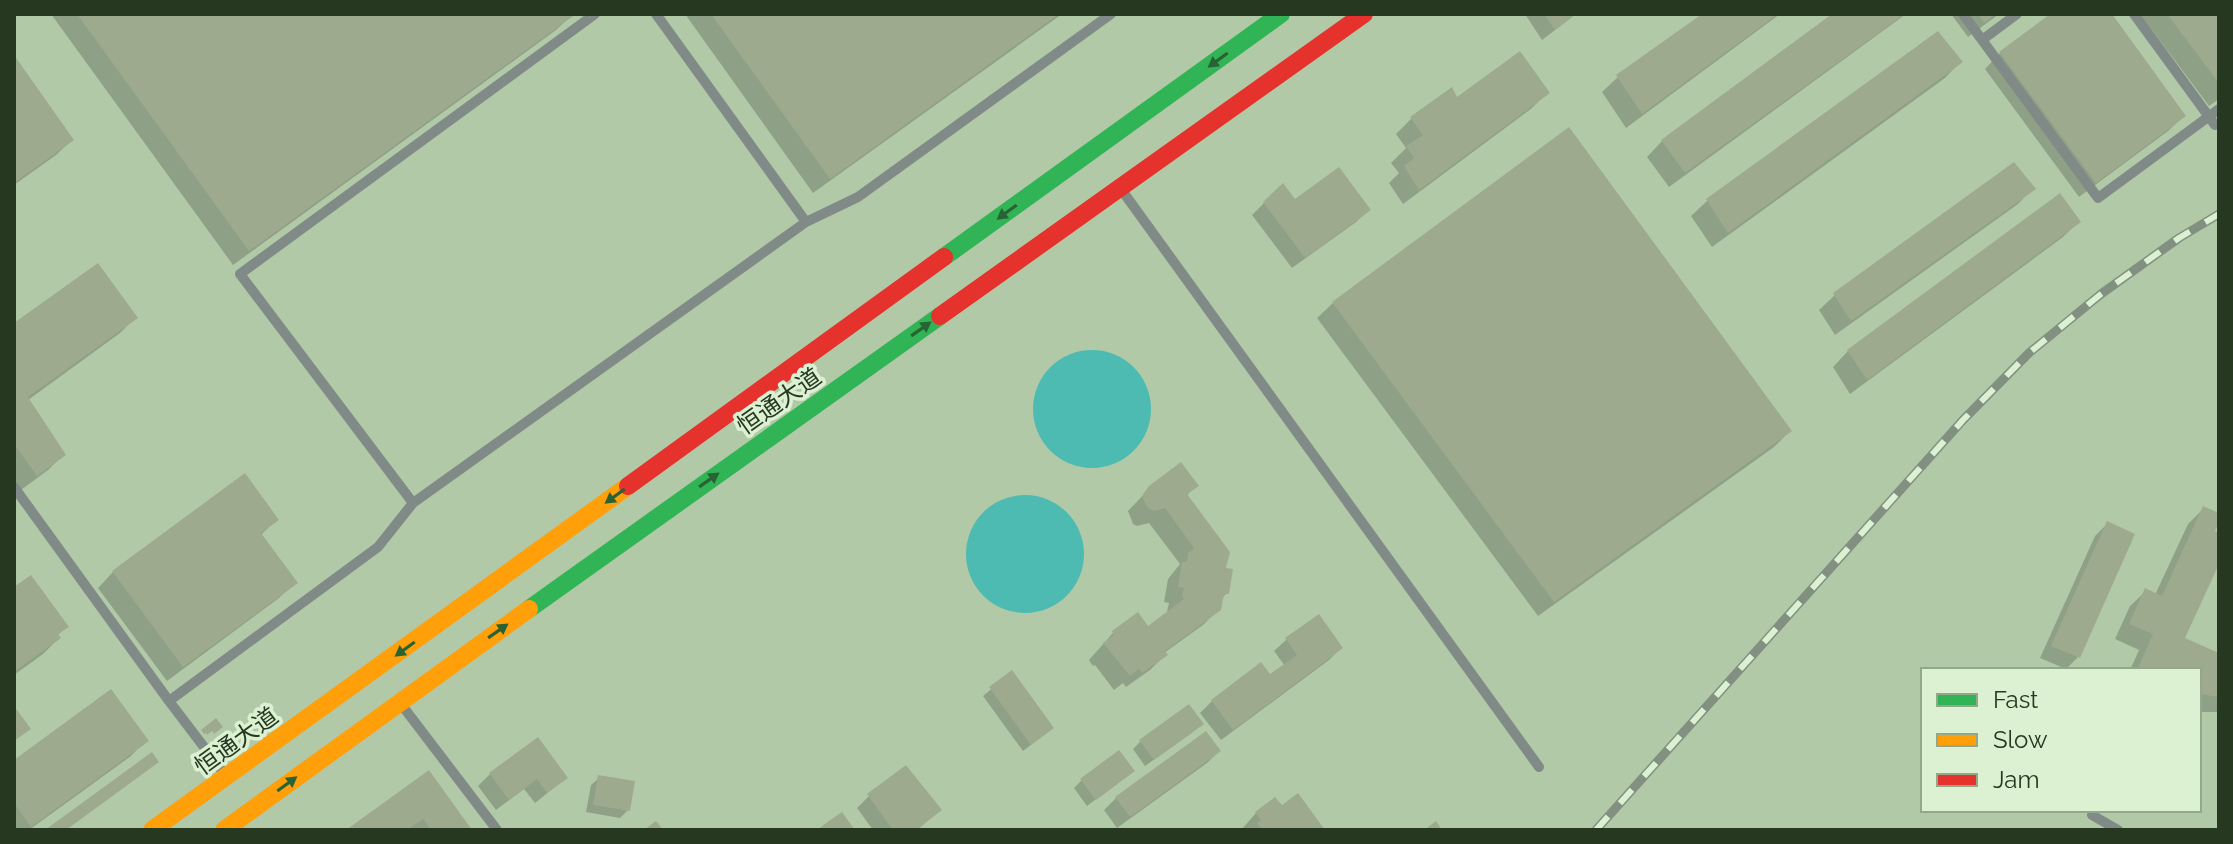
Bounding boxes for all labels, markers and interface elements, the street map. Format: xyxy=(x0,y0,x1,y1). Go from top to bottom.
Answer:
one-way arrow xyxy=(1207,52,1228,67)
one-way arrow xyxy=(997,204,1018,219)
one-way arrow xyxy=(911,322,932,337)
street label: 恒通大道 xyxy=(731,362,827,440)
one-way arrow xyxy=(699,473,720,488)
one-way arrow xyxy=(605,488,626,503)
one-way arrow xyxy=(487,624,508,639)
one-way arrow xyxy=(394,640,415,656)
legend xyxy=(1921,668,2201,812)
text: Fast xyxy=(1993,685,2038,714)
street label: 恒通大道 xyxy=(189,701,283,781)
text: Slow xyxy=(1993,725,2048,754)
text: Jam xyxy=(1993,765,2039,794)
one-way arrow xyxy=(277,776,297,792)

